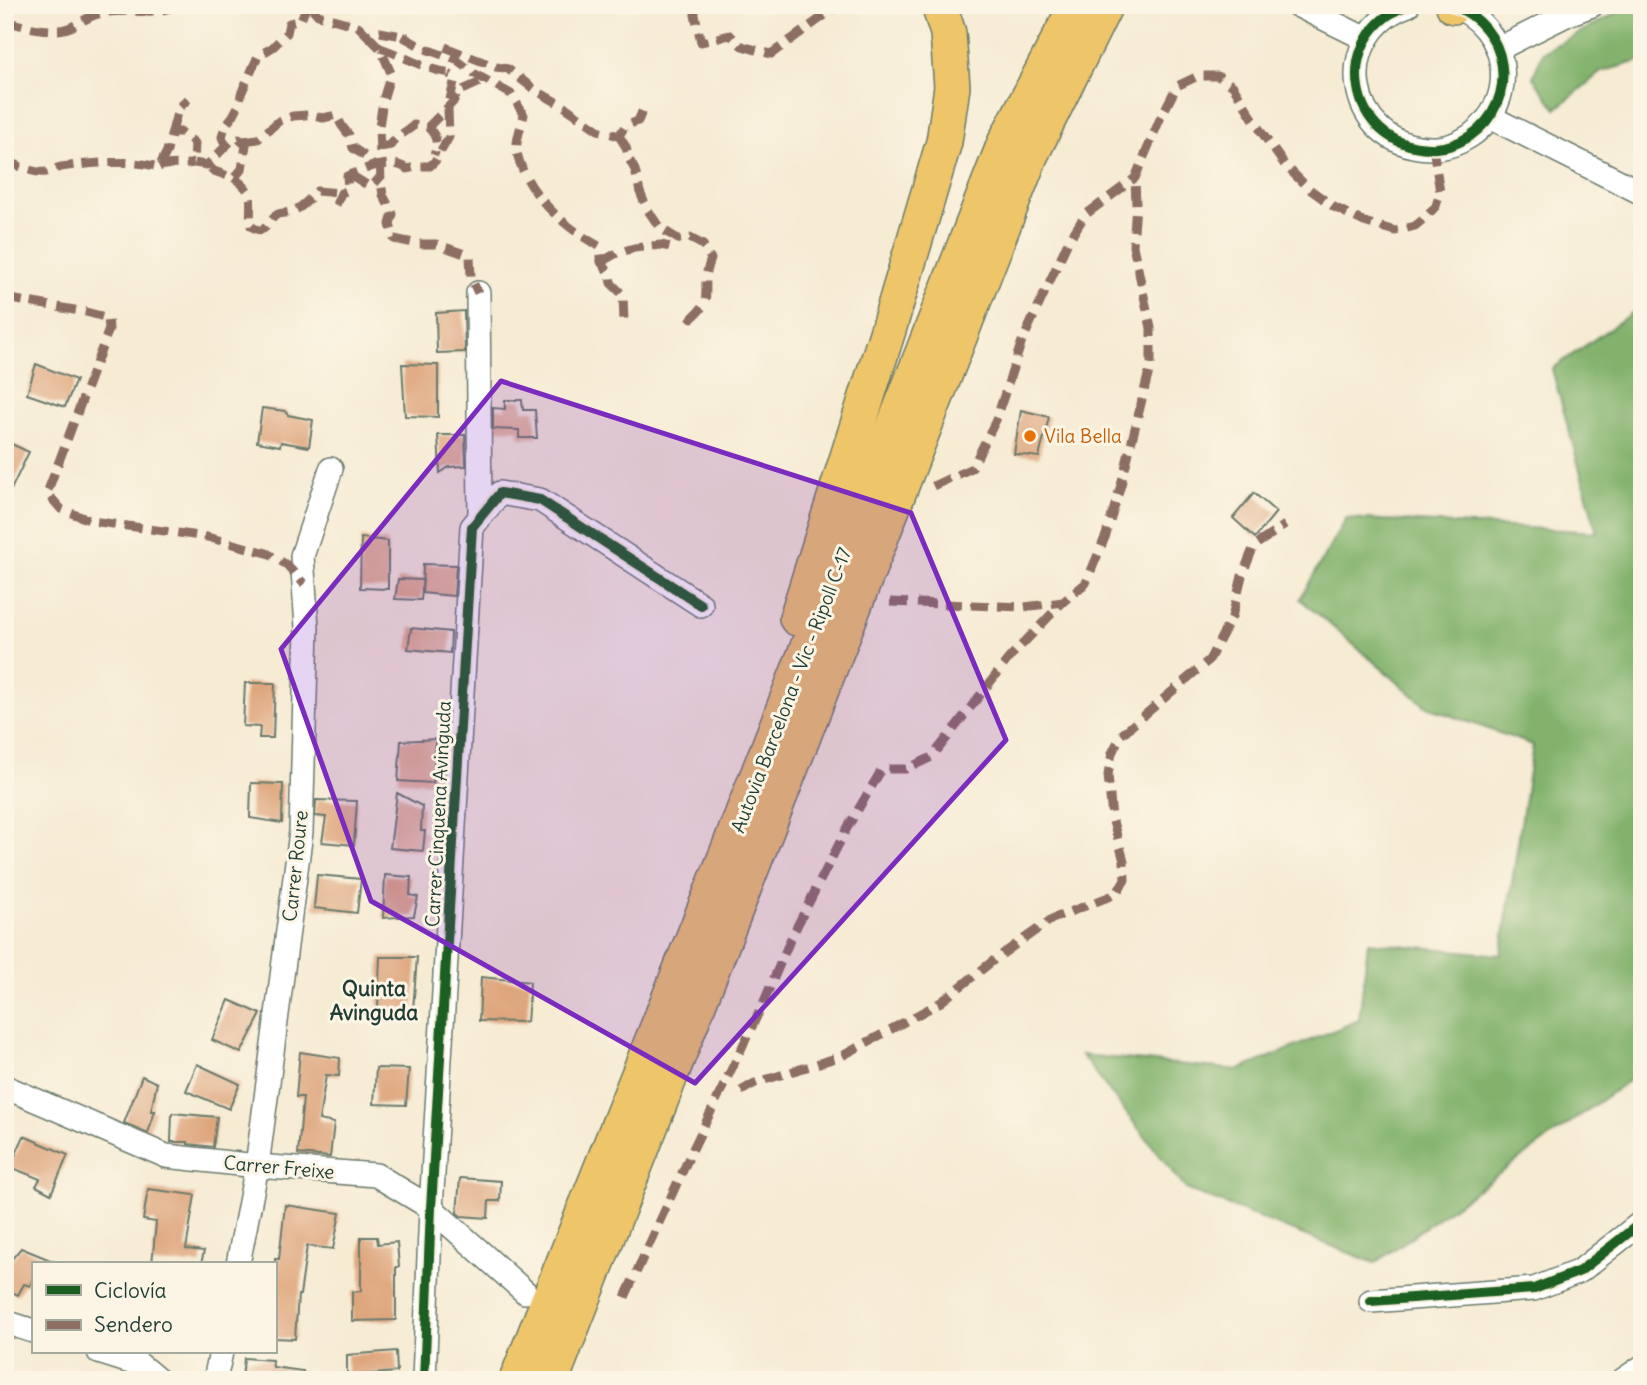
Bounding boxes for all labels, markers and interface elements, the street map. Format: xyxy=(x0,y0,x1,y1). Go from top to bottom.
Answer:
place label: Vila Bella xyxy=(1044,424,1122,448)
marker: Vila Bella xyxy=(1022,428,1038,444)
street label: Autovia Barcelona - Vic - Ripoll C-17 xyxy=(725,544,857,836)
street label: Carrer Cinquena Avinguda xyxy=(420,700,456,928)
street label: Carrer Roure xyxy=(277,809,313,923)
district label: Quinta Avinguda xyxy=(330,975,418,1026)
street label: Carrer Freixe xyxy=(223,1150,335,1184)
legend xyxy=(32,1262,276,1354)
text: Ciclovía xyxy=(94,1277,167,1304)
text: Sendero xyxy=(94,1311,173,1338)

